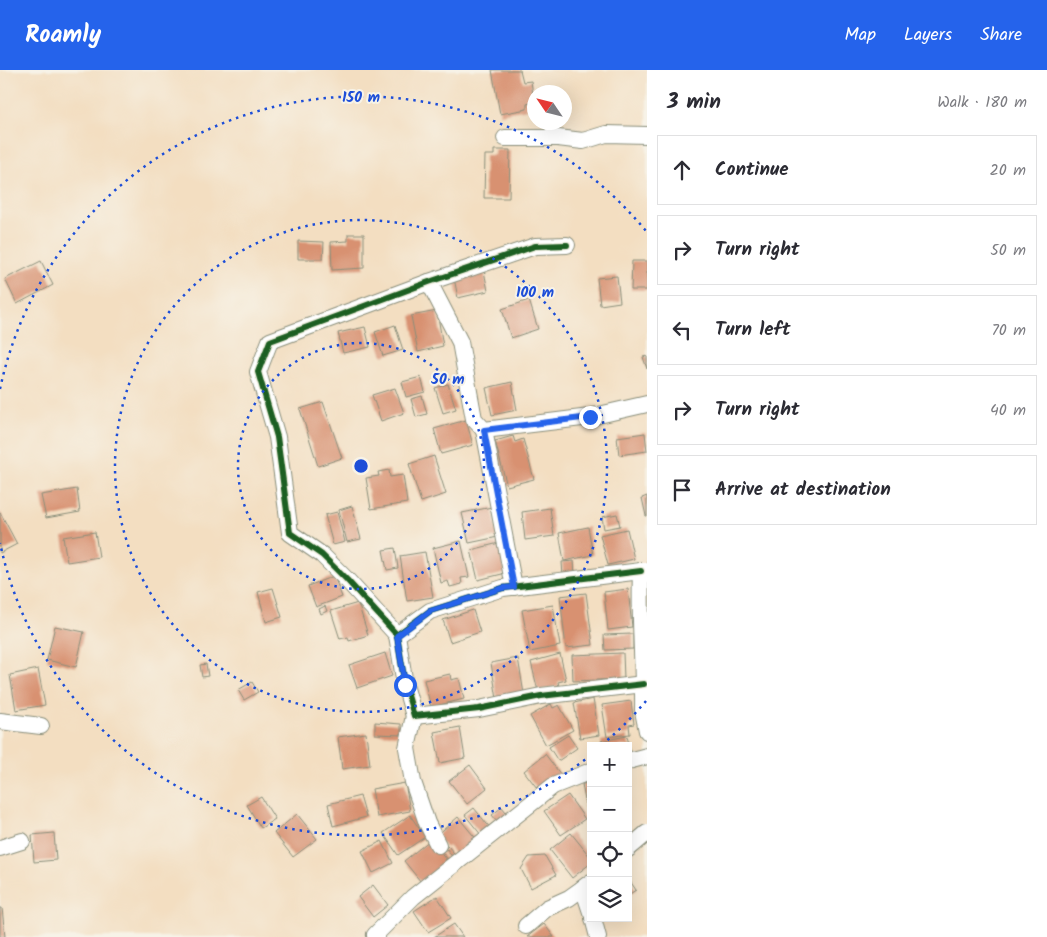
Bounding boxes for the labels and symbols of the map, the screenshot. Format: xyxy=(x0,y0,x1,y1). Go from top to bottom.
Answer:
north arrow xyxy=(527,85,572,130)
text: 150 m xyxy=(342,86,380,110)
text: 100 m xyxy=(516,281,554,305)
text: 50 m xyxy=(430,368,465,392)
route end xyxy=(579,406,602,429)
centre of rings xyxy=(352,457,370,475)
route start xyxy=(394,674,417,697)

